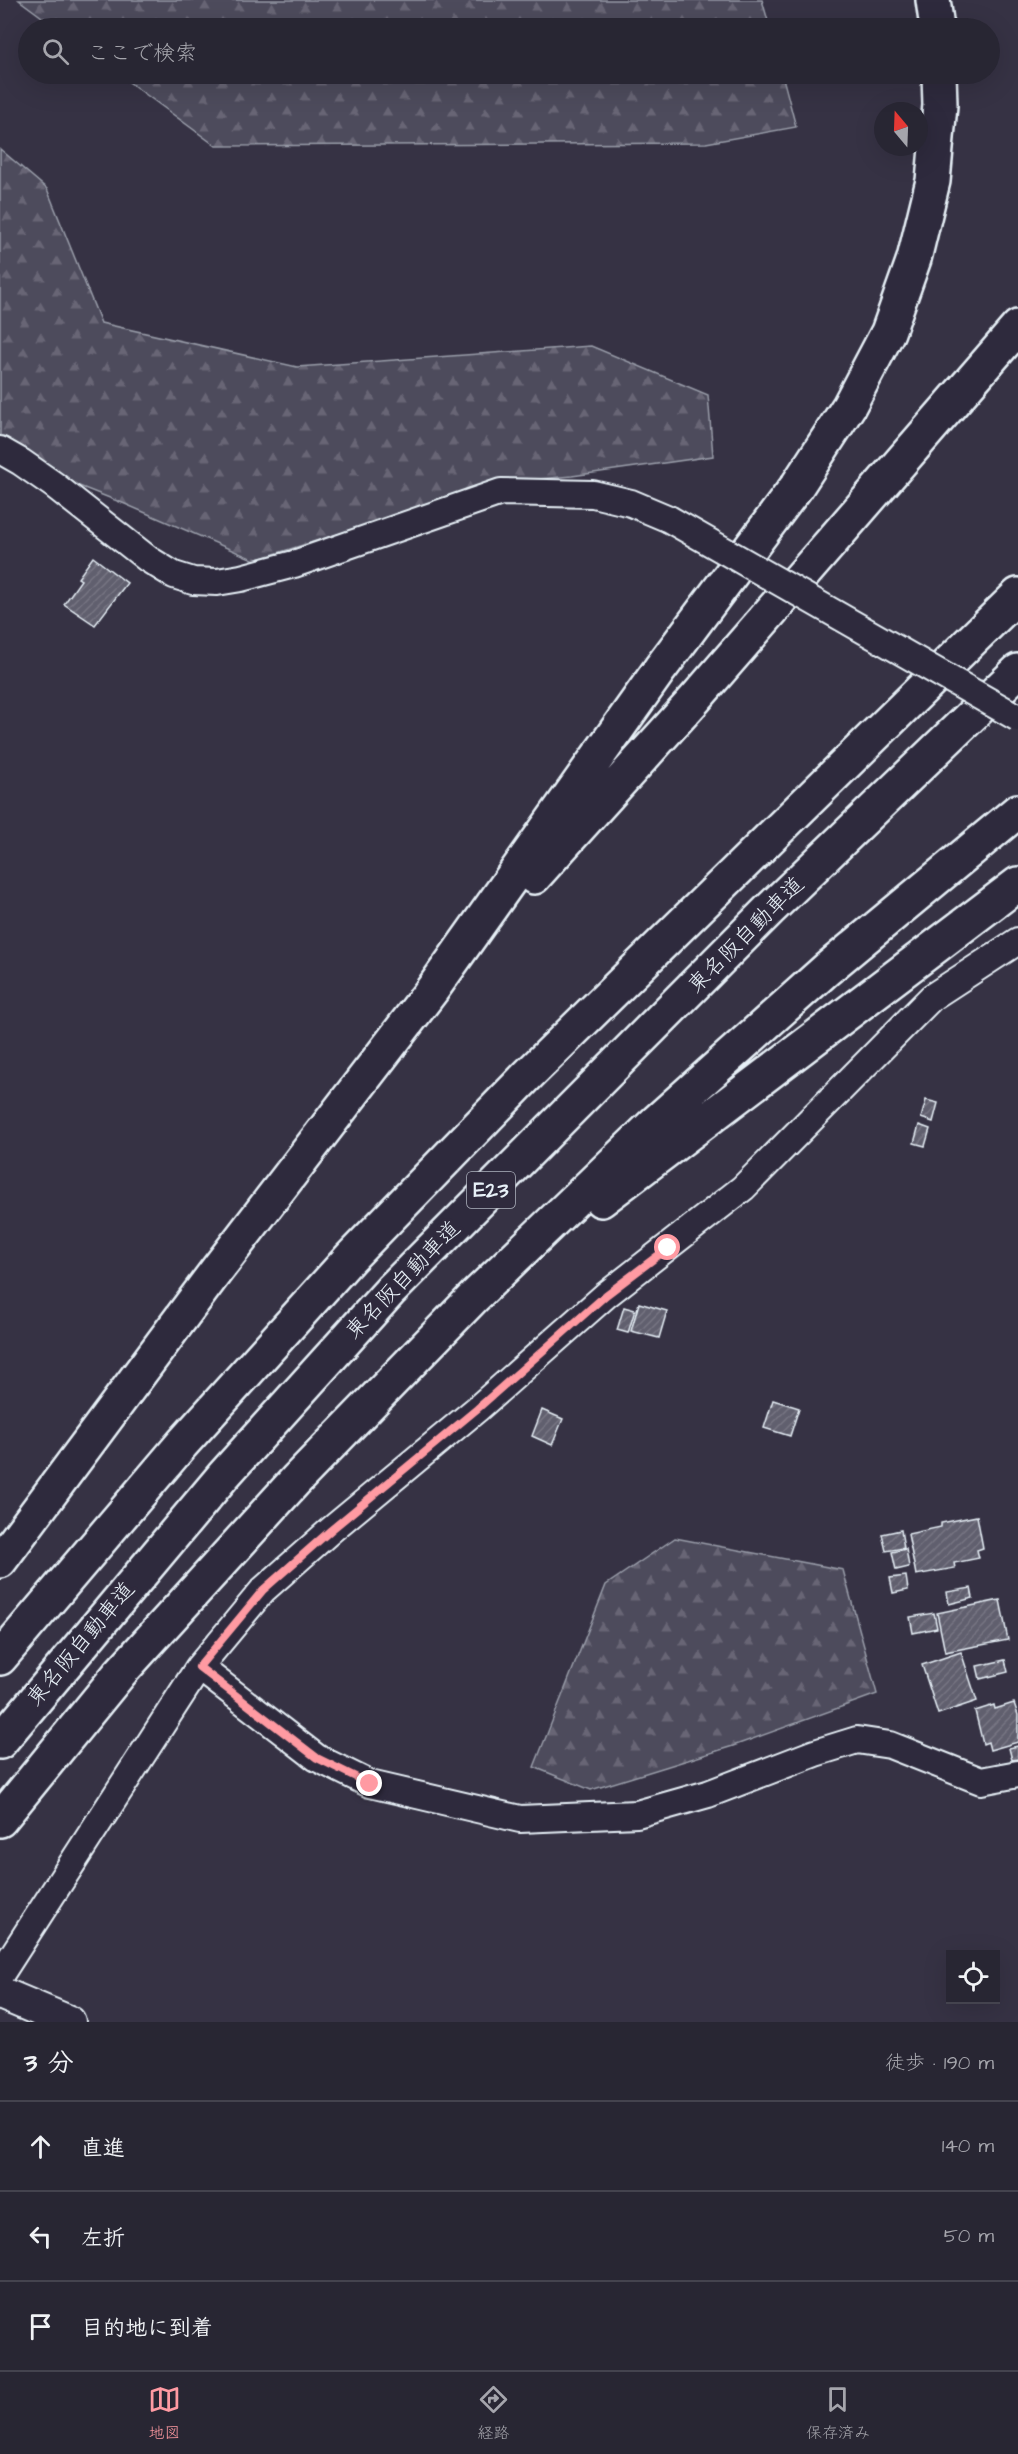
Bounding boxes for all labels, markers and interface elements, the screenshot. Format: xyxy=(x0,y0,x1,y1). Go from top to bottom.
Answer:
search box xyxy=(18,18,1000,84)
icon: search xyxy=(39,35,72,68)
text: ここで検索 xyxy=(87,38,197,69)
north arrow xyxy=(874,102,928,156)
street label: 東名阪自動車道 xyxy=(681,870,811,1000)
road number: E23 xyxy=(467,1172,515,1208)
street label: 東名阪自動車道 xyxy=(338,1214,468,1346)
route start xyxy=(654,1234,680,1260)
street label: 東名阪自動車道 xyxy=(20,1575,142,1713)
route end xyxy=(356,1770,382,1796)
map controls xyxy=(946,1950,1000,2004)
button: locate xyxy=(946,1950,1000,2004)
text: 3 分 xyxy=(24,2045,74,2081)
text: 徒歩 · 190 m xyxy=(885,2049,994,2077)
icon: ahead xyxy=(24,2130,57,2163)
text: 140 m xyxy=(942,2132,994,2160)
text: 直進 xyxy=(81,2133,125,2164)
icon: left xyxy=(24,2220,57,2253)
text: 50 m xyxy=(944,2222,994,2250)
text: 左折 xyxy=(81,2223,125,2254)
icon: arrive xyxy=(24,2310,57,2343)
text: 目的地に到着 xyxy=(81,2313,213,2344)
tab: 地図 xyxy=(148,2383,181,2444)
tab: 経路 xyxy=(477,2383,510,2444)
tab: 保存済み xyxy=(806,2383,870,2444)

